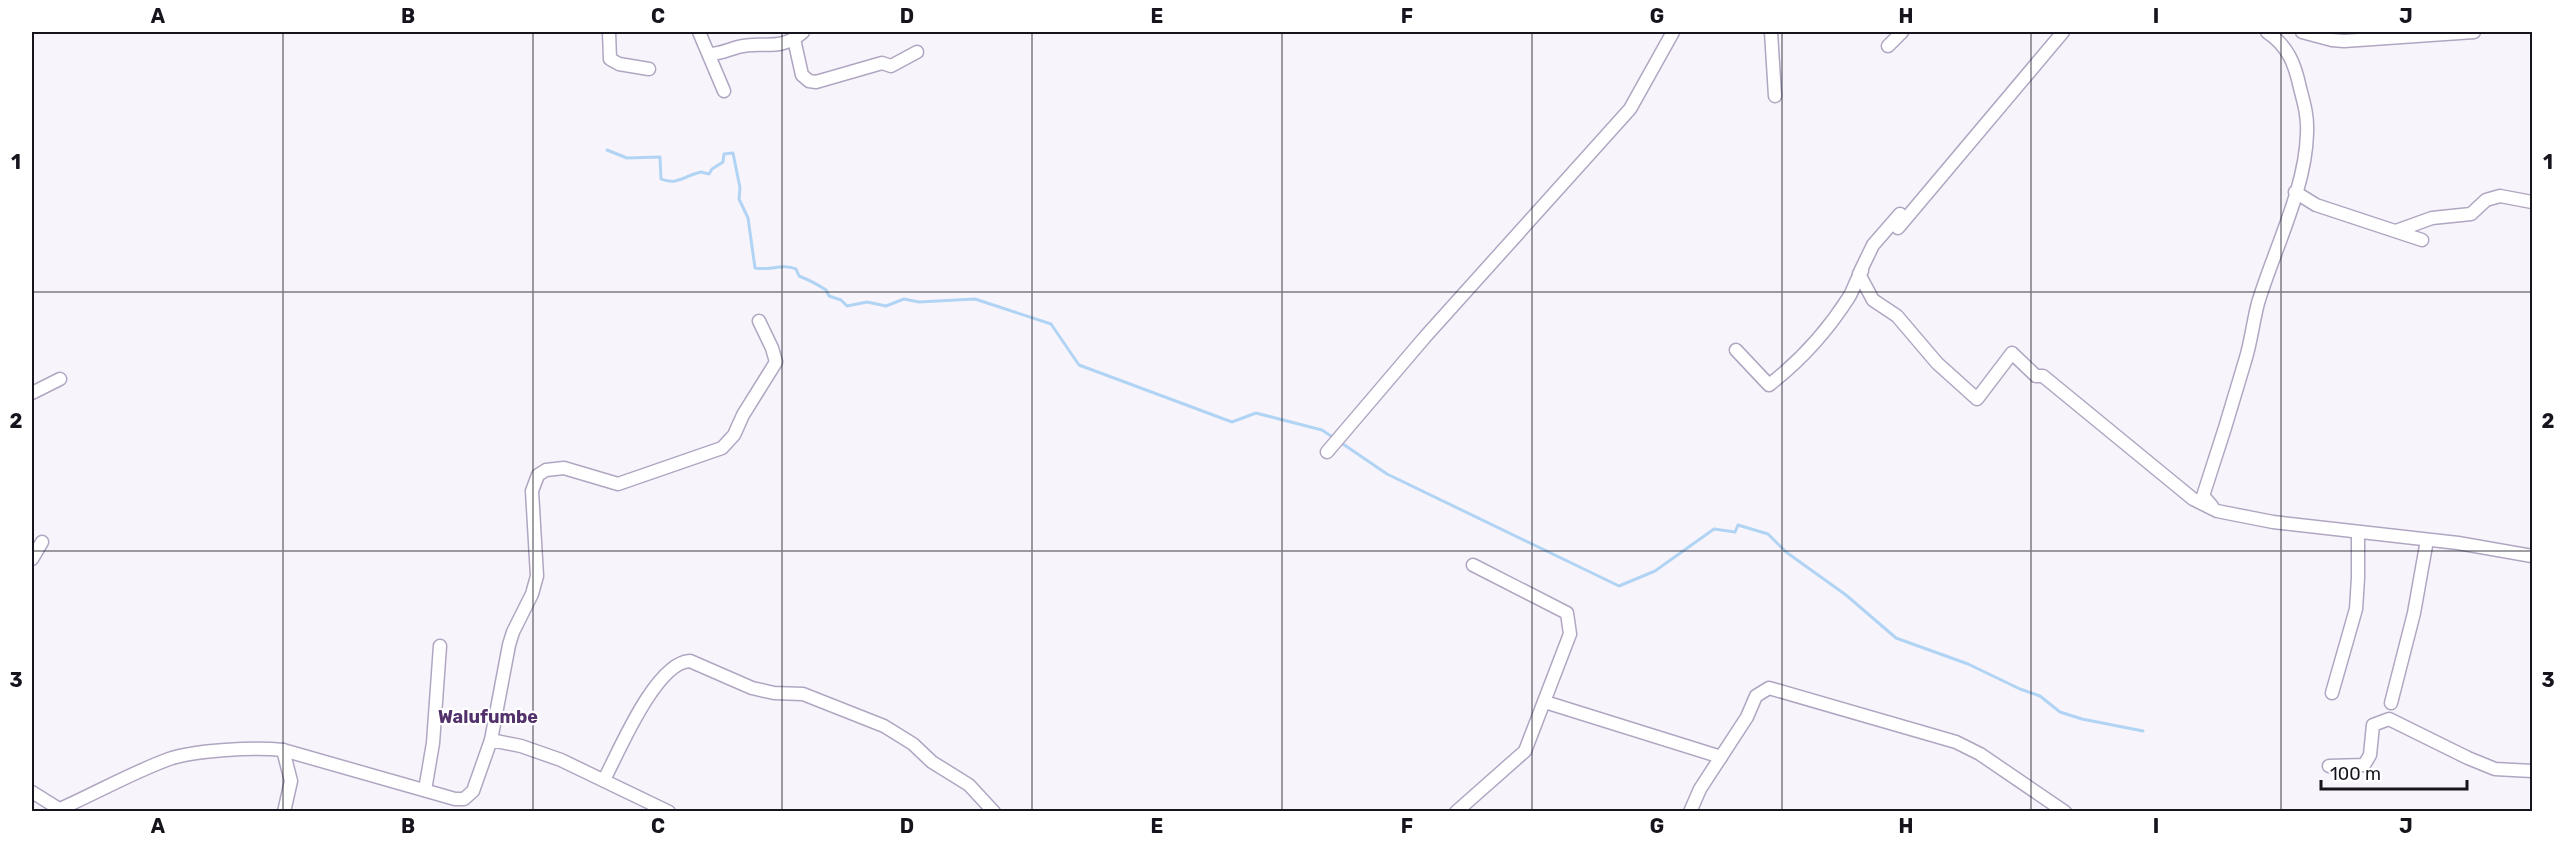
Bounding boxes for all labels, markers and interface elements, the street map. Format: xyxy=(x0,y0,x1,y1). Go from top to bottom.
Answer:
text: A xyxy=(151,4,166,28)
text: B xyxy=(401,4,415,28)
text: C xyxy=(651,4,665,28)
text: D xyxy=(900,4,914,28)
text: E xyxy=(1151,4,1163,28)
text: F xyxy=(1401,4,1413,28)
text: G xyxy=(1650,4,1664,28)
text: H xyxy=(1899,4,1913,28)
text: I xyxy=(2153,4,2159,28)
text: J xyxy=(2399,4,2413,28)
text: 1 xyxy=(11,150,21,174)
text: 1 xyxy=(2543,150,2553,174)
text: 2 xyxy=(10,409,23,433)
text: 2 xyxy=(2542,409,2555,433)
text: 3 xyxy=(9,668,23,692)
text: 3 xyxy=(2541,668,2555,692)
district label: Walufumbe xyxy=(438,706,538,728)
scale bar xyxy=(2321,753,2466,791)
text: 100 m xyxy=(2330,763,2381,785)
text: A xyxy=(151,814,166,838)
text: B xyxy=(401,814,415,838)
text: C xyxy=(651,814,665,838)
text: D xyxy=(900,814,914,838)
text: E xyxy=(1151,814,1163,838)
text: F xyxy=(1401,814,1413,838)
text: G xyxy=(1650,814,1664,838)
text: H xyxy=(1899,814,1913,838)
text: I xyxy=(2153,814,2159,838)
text: J xyxy=(2399,814,2413,838)

